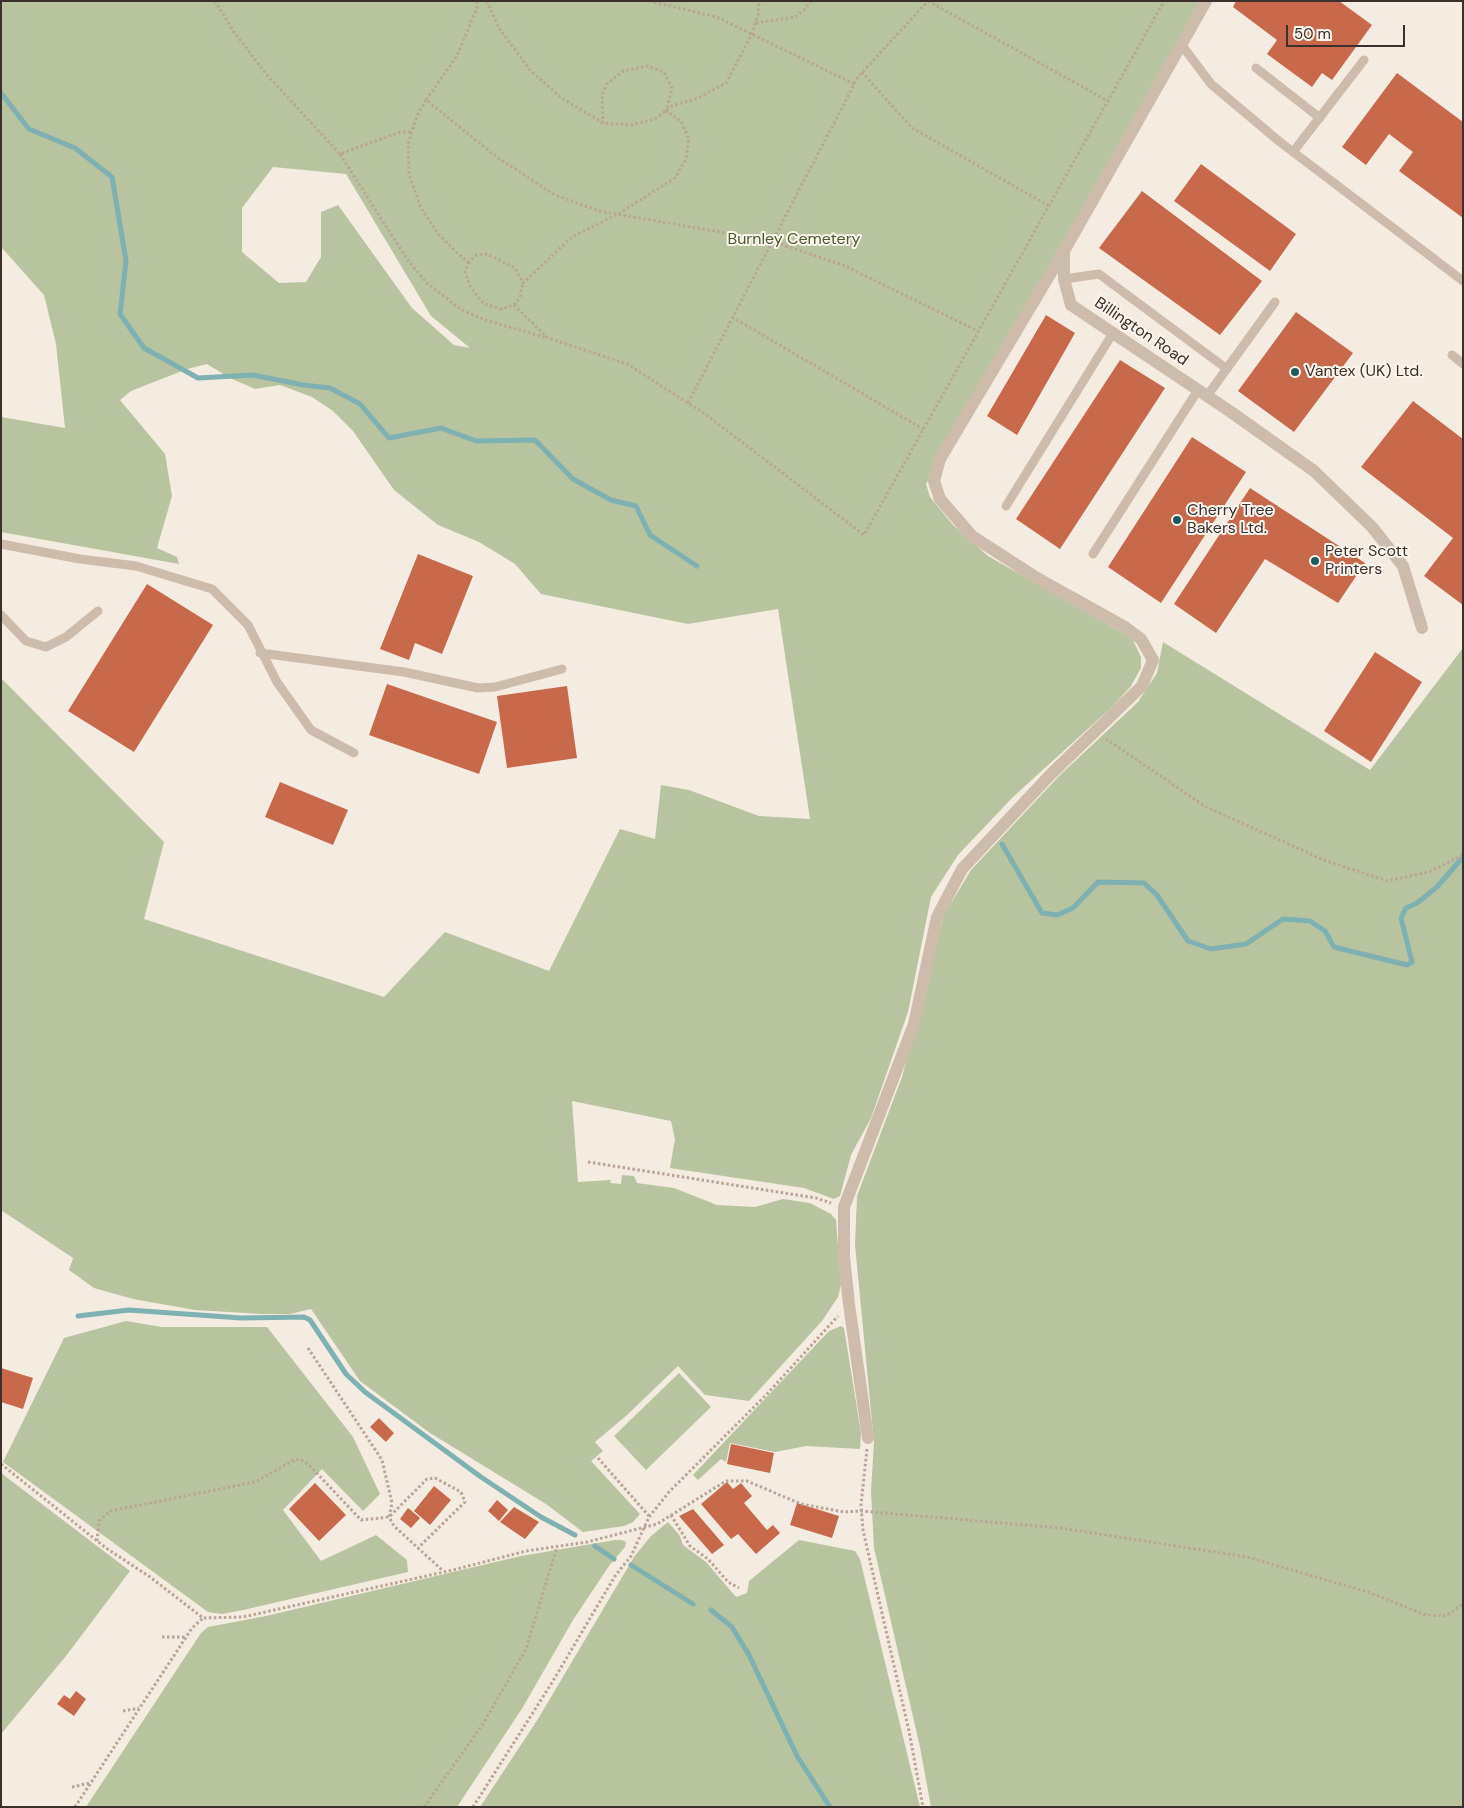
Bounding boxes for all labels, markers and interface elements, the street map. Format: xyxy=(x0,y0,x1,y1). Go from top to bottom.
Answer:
scale bar xyxy=(1289,15,1408,47)
text: 50 m xyxy=(1294,24,1331,44)
park label: Burnley Cemetery xyxy=(728,230,860,250)
street label: Billington Road xyxy=(1091,294,1191,370)
place label: Vantex (UK) Ltd. xyxy=(1305,362,1423,382)
marker: Vantex (UK) Ltd. xyxy=(1289,366,1301,378)
place label: Cherry Tree Bakers Ltd. xyxy=(1187,501,1274,539)
marker: Cherry Tree Bakers Ltd. xyxy=(1171,514,1183,526)
place label: Peter Scott Printers xyxy=(1325,542,1408,580)
marker: Peter Scott Printers xyxy=(1309,555,1321,567)

